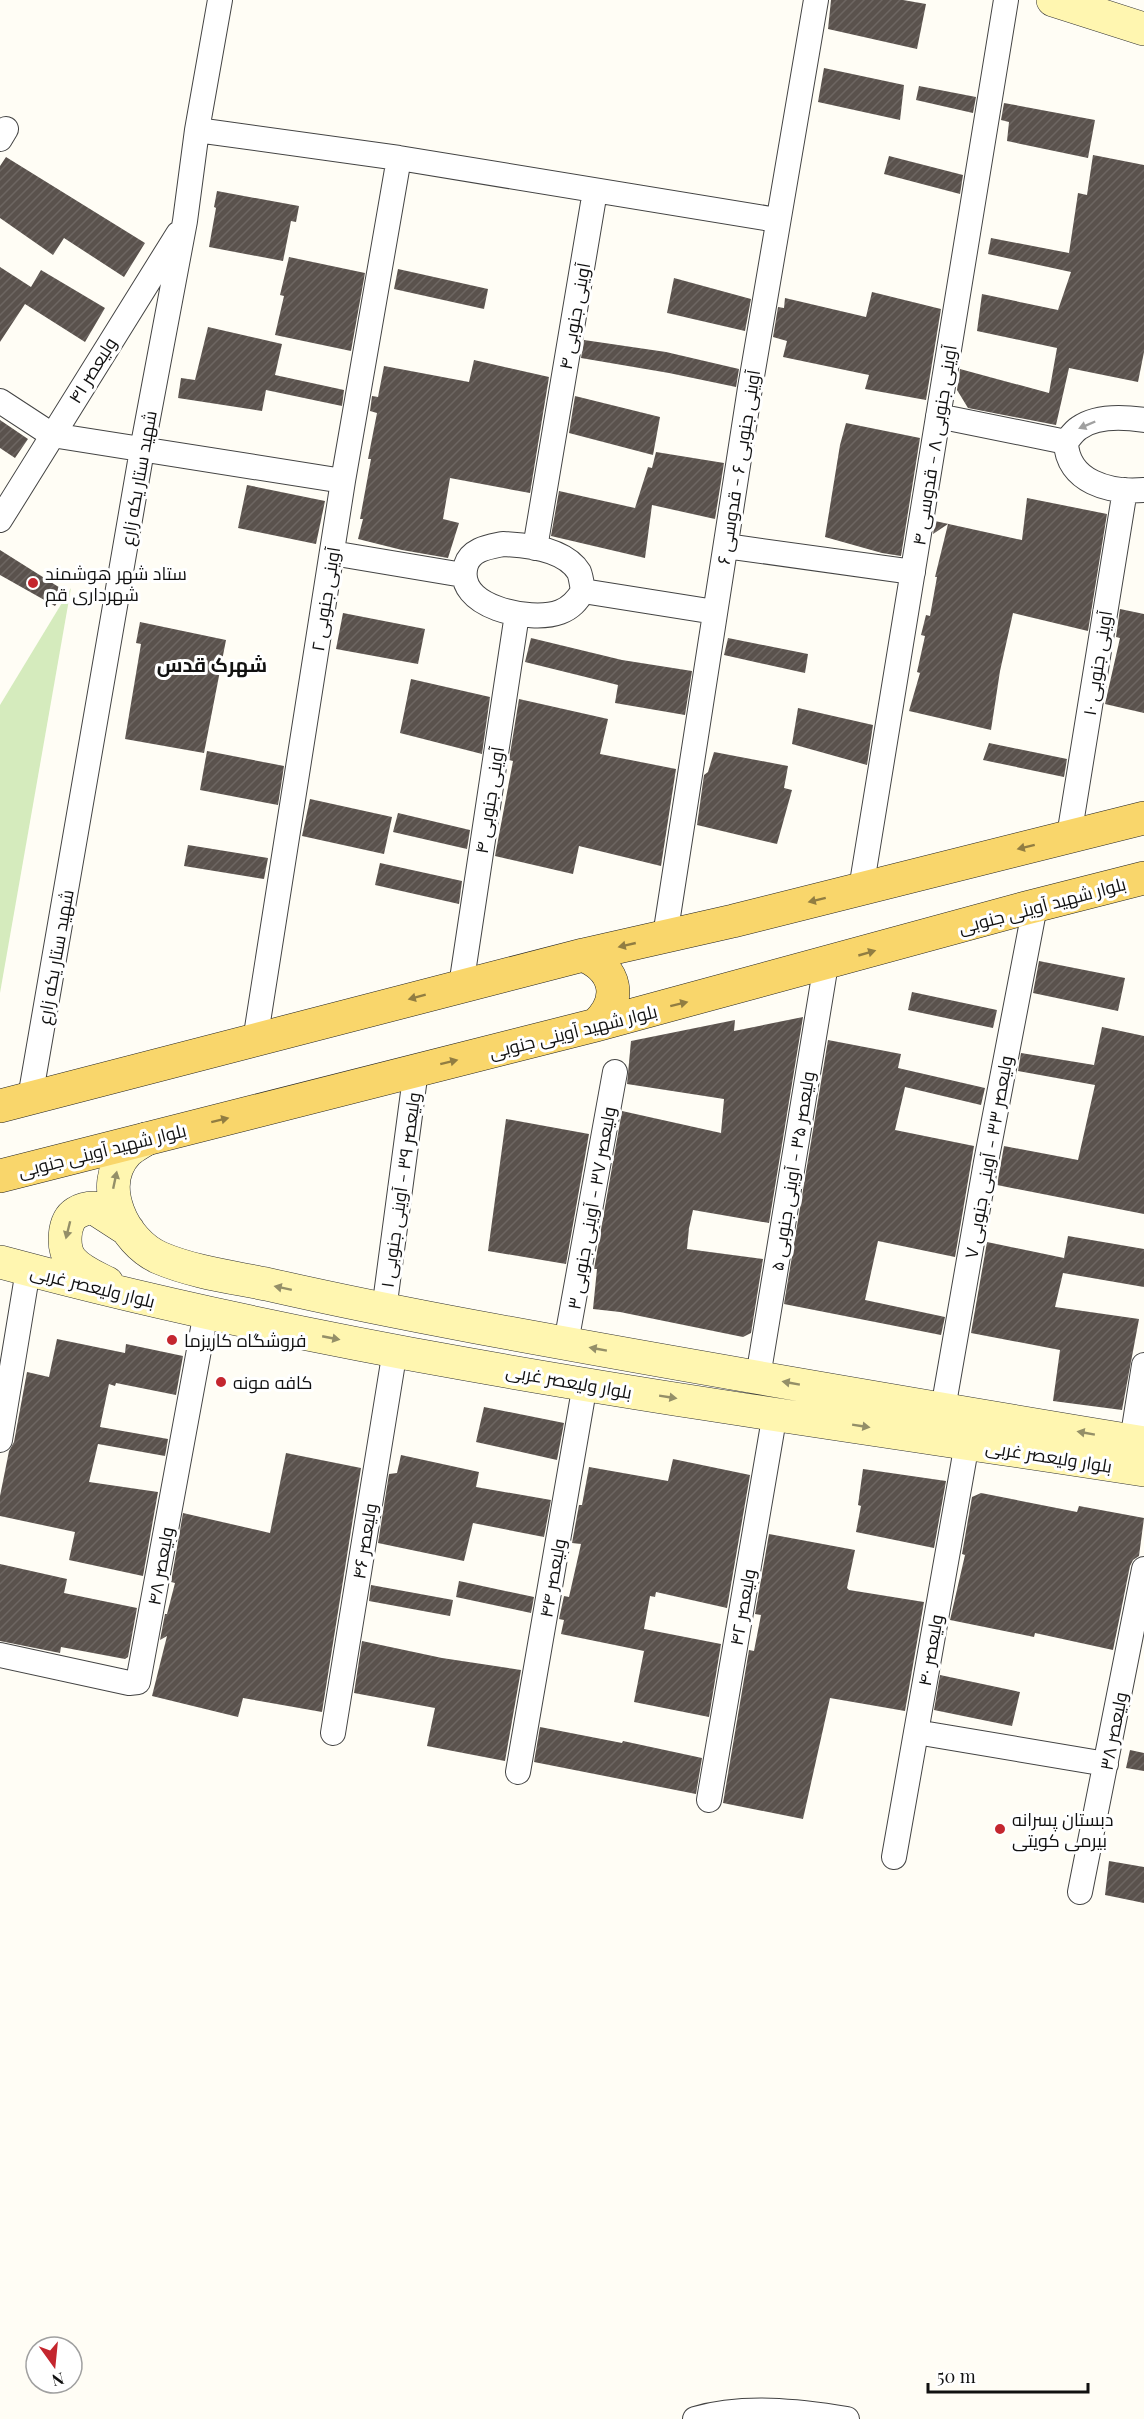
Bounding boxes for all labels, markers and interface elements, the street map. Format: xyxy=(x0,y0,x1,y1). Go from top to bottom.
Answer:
street label: آوینی جنوبی ۴ xyxy=(553,261,595,371)
street label: ولیعصر ۴۱ xyxy=(62,332,122,408)
street label: آوینی جنوبی ۸ - قدوسی ۴ xyxy=(906,343,962,547)
street label: آوینی جنوبی ۶ - قدوسی ۶ xyxy=(711,368,765,566)
street label: شهید ستار یکه زارع xyxy=(114,409,163,548)
one-way arrow xyxy=(1078,420,1096,430)
street label: آوینی جنوبی ۲ xyxy=(305,545,345,653)
place label: ستاد شهر هوشمند شهرداری قم xyxy=(45,561,187,607)
marker: ستاد شهر هوشمند شهرداری قم xyxy=(26,576,40,590)
street label: آوینی جنوبی ۱۰ xyxy=(1077,609,1117,717)
district label: شهرک قدس xyxy=(157,650,267,678)
street label: آوینی جنوبی ۴ xyxy=(469,745,509,855)
one-way arrow xyxy=(1017,842,1035,852)
street label: بلوار شهید آوینی جنوبی xyxy=(956,871,1128,939)
street label: شهید ستار یکه زارع xyxy=(31,888,80,1027)
one-way arrow xyxy=(808,896,826,905)
one-way arrow xyxy=(618,940,636,950)
one-way arrow xyxy=(858,947,876,957)
one-way arrow xyxy=(408,993,427,1003)
street label: بلوار شهید آوینی جنوبی xyxy=(486,998,660,1064)
one-way arrow xyxy=(670,998,688,1008)
street label: ولیعصر ۳۳ - آوینی جنوبی ۷ xyxy=(958,1054,1018,1260)
one-way arrow xyxy=(440,1057,458,1066)
street label: ولیعصر ۳۵ - آوینی جنوبی ۵ xyxy=(764,1069,820,1273)
street label: ولیعصر ۳۹ - آوینی جنوبی ۱ xyxy=(374,1091,426,1289)
street label: ولیعصر ۳۷ - آوینی جنوبی ۳ xyxy=(561,1105,621,1311)
one-way arrow xyxy=(210,1115,229,1125)
street label: بلوار شهید آوینی جنوبی xyxy=(15,1117,189,1183)
one-way arrow xyxy=(111,1170,120,1189)
one-way arrow xyxy=(63,1221,72,1240)
street label: بلوار ولیعصر غربی xyxy=(28,1259,158,1313)
one-way arrow xyxy=(274,1283,293,1292)
place label: فروشگاه کاریزما xyxy=(184,1328,306,1352)
marker: فروشگاه کاریزما xyxy=(165,1333,179,1347)
one-way arrow xyxy=(322,1334,341,1343)
one-way arrow xyxy=(589,1344,608,1353)
street label: بلوار ولیعصر غربی xyxy=(504,1358,634,1404)
place label: کافه مونه xyxy=(233,1370,313,1394)
marker: کافه مونه xyxy=(214,1375,228,1389)
one-way arrow xyxy=(781,1378,800,1387)
one-way arrow xyxy=(659,1392,678,1401)
one-way arrow xyxy=(852,1422,871,1431)
one-way arrow xyxy=(1077,1428,1096,1437)
street label: بلوار ولیعصر غربی xyxy=(984,1434,1114,1478)
street label: ولیعصر ۴۶ xyxy=(346,1501,382,1581)
street label: ولیعصر ۴۸ xyxy=(141,1525,179,1607)
street label: ولیعصر ۴۴ xyxy=(533,1537,571,1619)
street label: ولیعصر ۴۲ xyxy=(723,1567,761,1647)
street label: ولیعصر ۴۰ xyxy=(912,1612,948,1688)
street label: ولیعصر ۳۸ xyxy=(1094,1690,1132,1772)
place label: دبستان پسرانه بیرمی کویتی xyxy=(1012,1807,1113,1852)
marker: دبستان پسرانه بیرمی کویتی xyxy=(993,1822,1007,1836)
north arrow xyxy=(24,2335,84,2395)
scale bar xyxy=(928,2356,1088,2394)
text: 50 m xyxy=(937,2364,976,2388)
text: N xyxy=(49,2368,66,2392)

